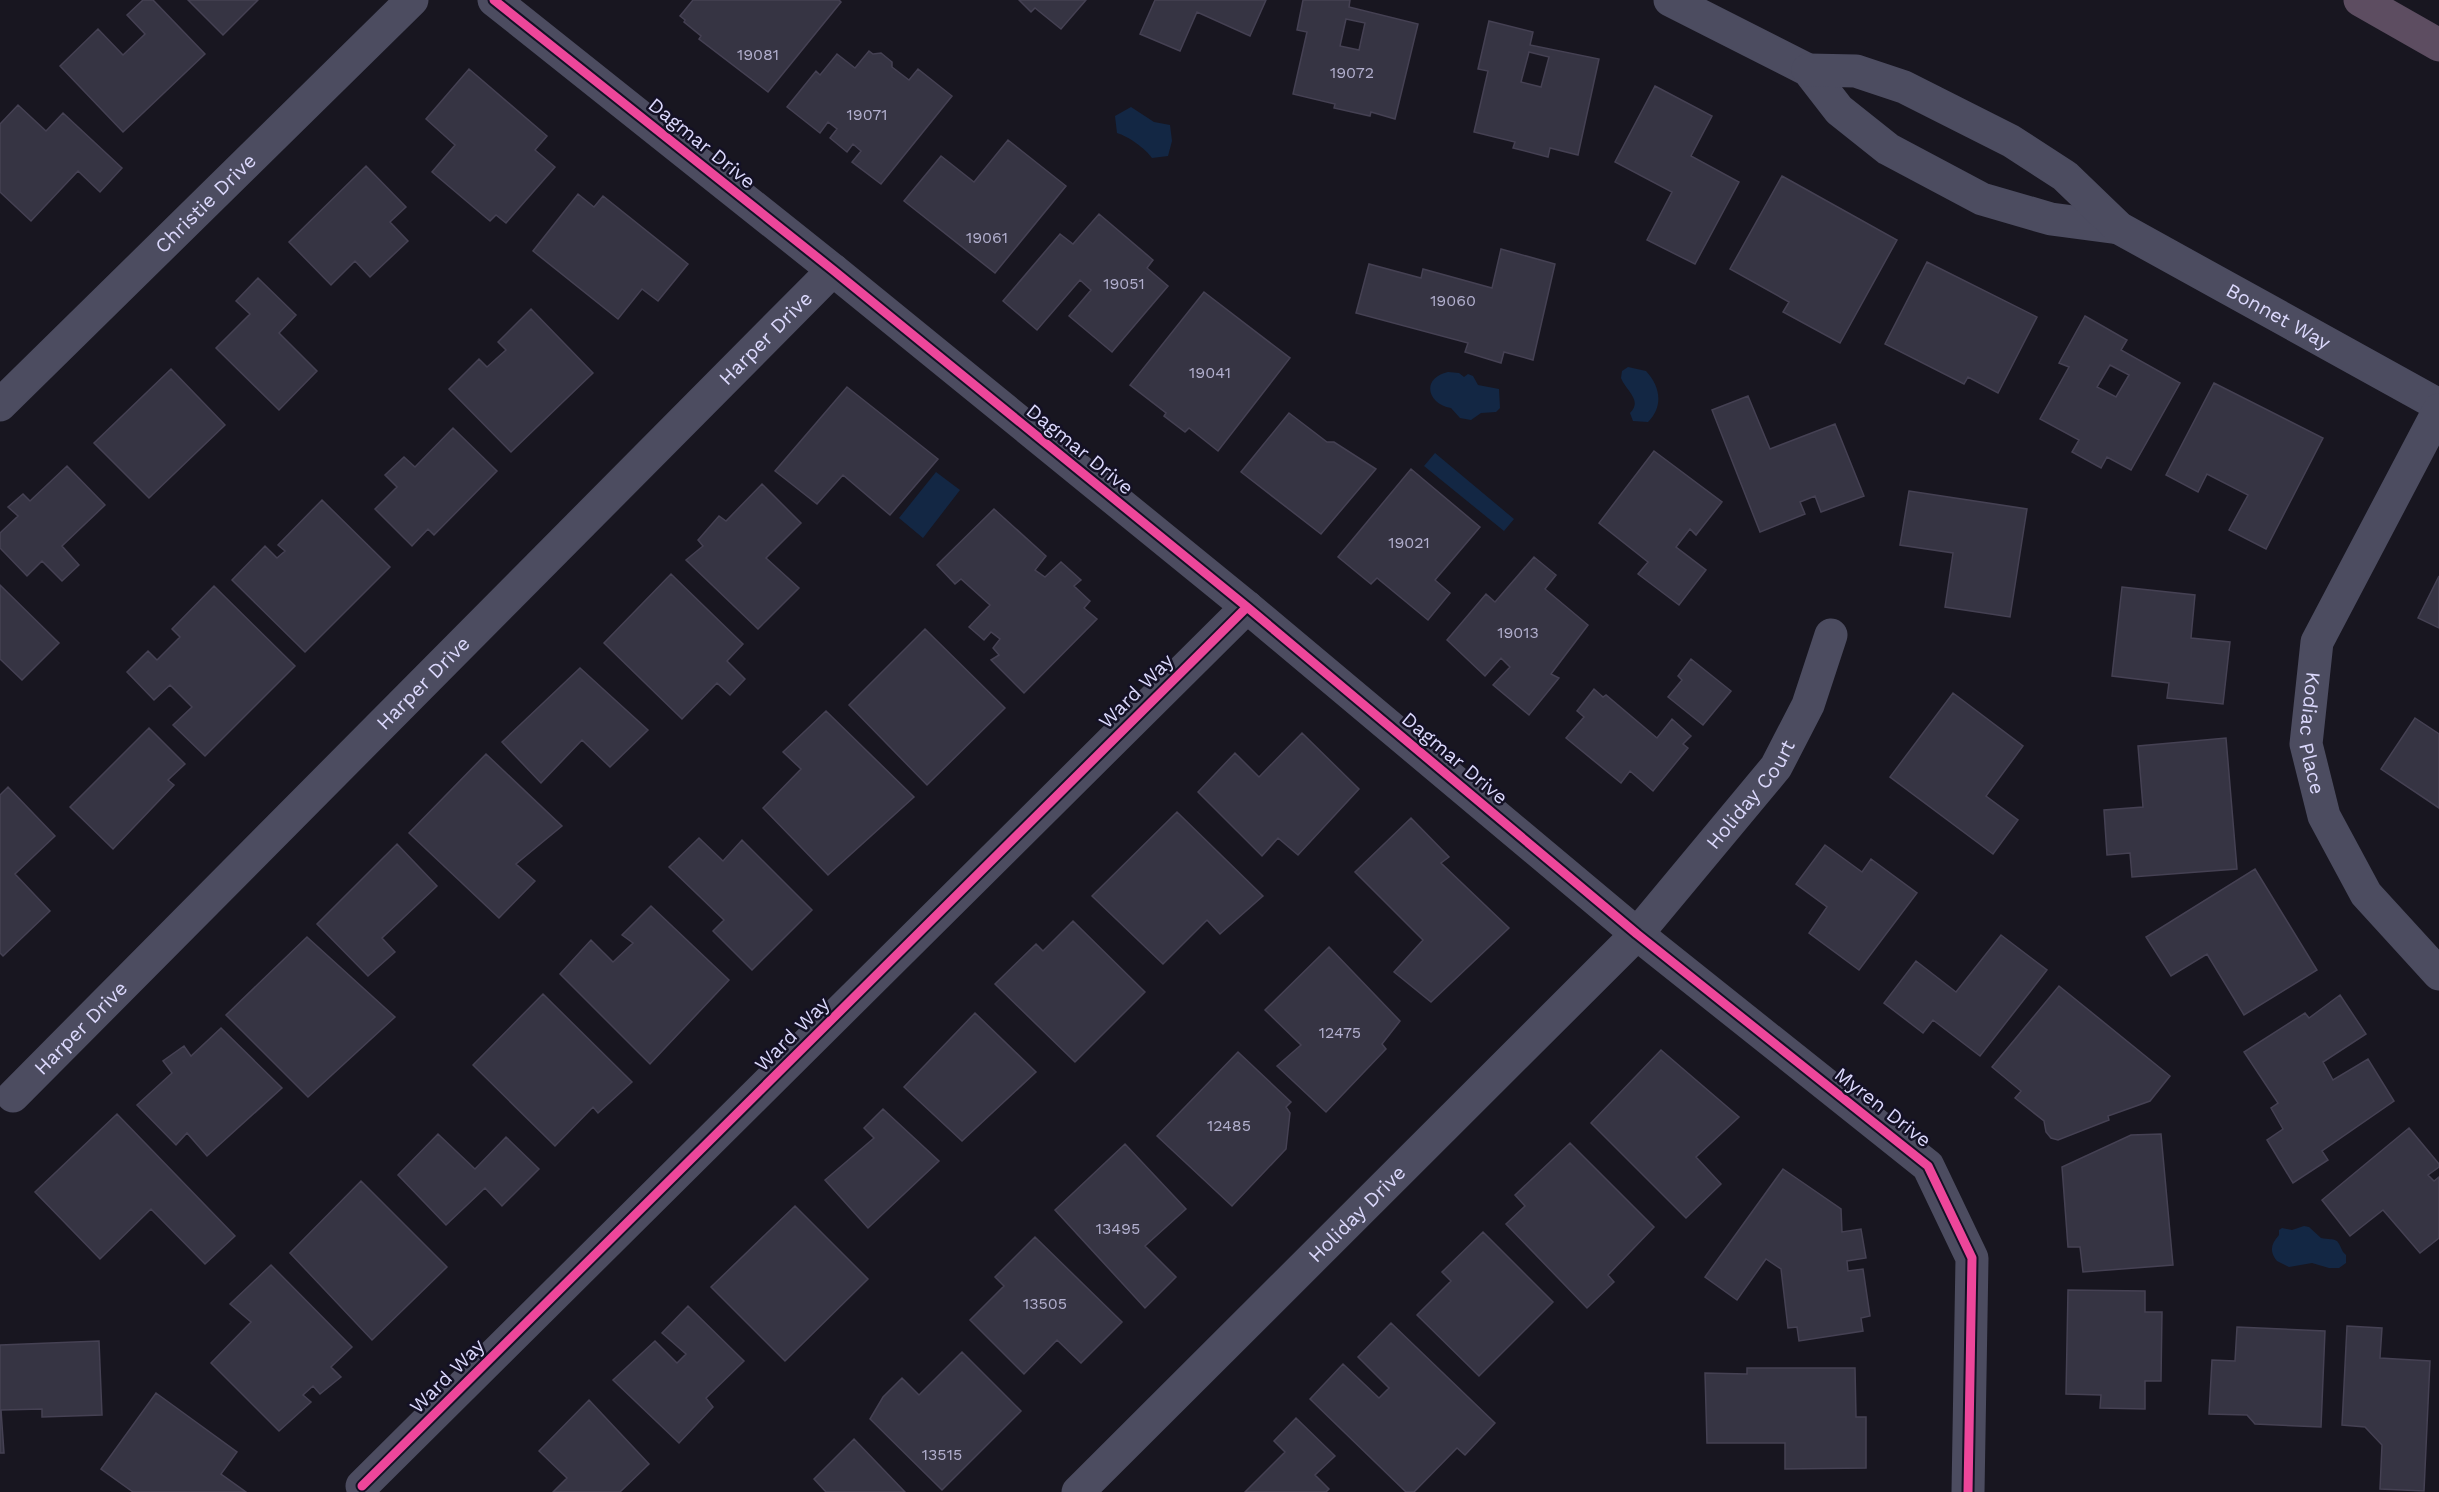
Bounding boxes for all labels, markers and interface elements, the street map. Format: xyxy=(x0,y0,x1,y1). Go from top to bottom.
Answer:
house number: 19081 xyxy=(737,45,779,64)
house number: 19072 xyxy=(1330,63,1374,82)
street label: Dagmar Drive xyxy=(644,92,760,194)
house number: 19071 xyxy=(847,105,887,124)
street label: Christie Drive xyxy=(150,148,261,258)
house number: 19061 xyxy=(966,228,1008,247)
house number: 19051 xyxy=(1103,274,1145,293)
street label: Bonnet Way xyxy=(2222,278,2335,355)
street label: Harper Drive xyxy=(714,286,817,390)
house number: 19060 xyxy=(1430,291,1476,310)
house number: 19041 xyxy=(1189,363,1231,382)
street label: Dagmar Drive xyxy=(1022,398,1138,500)
house number: 19021 xyxy=(1388,533,1430,552)
house number: 19013 xyxy=(1497,623,1539,642)
street label: Harper Drive xyxy=(371,631,475,735)
street label: Ward Way xyxy=(1094,648,1179,733)
street label: Kodiac Place xyxy=(2294,670,2330,797)
street label: Dagmar Drive xyxy=(1397,707,1513,809)
street label: Holiday Court xyxy=(1701,735,1800,854)
street label: Harper Drive xyxy=(29,976,132,1080)
street label: Ward Way xyxy=(750,991,835,1076)
house number: 12475 xyxy=(1319,1023,1361,1042)
street label: Myren Drive xyxy=(1830,1062,1936,1152)
house number: 12485 xyxy=(1207,1116,1251,1135)
street label: Holiday Drive xyxy=(1303,1160,1411,1267)
house number: 13495 xyxy=(1096,1219,1140,1238)
house number: 13505 xyxy=(1023,1294,1067,1313)
street label: Ward Way xyxy=(405,1333,490,1418)
house number: 13515 xyxy=(922,1445,962,1464)

